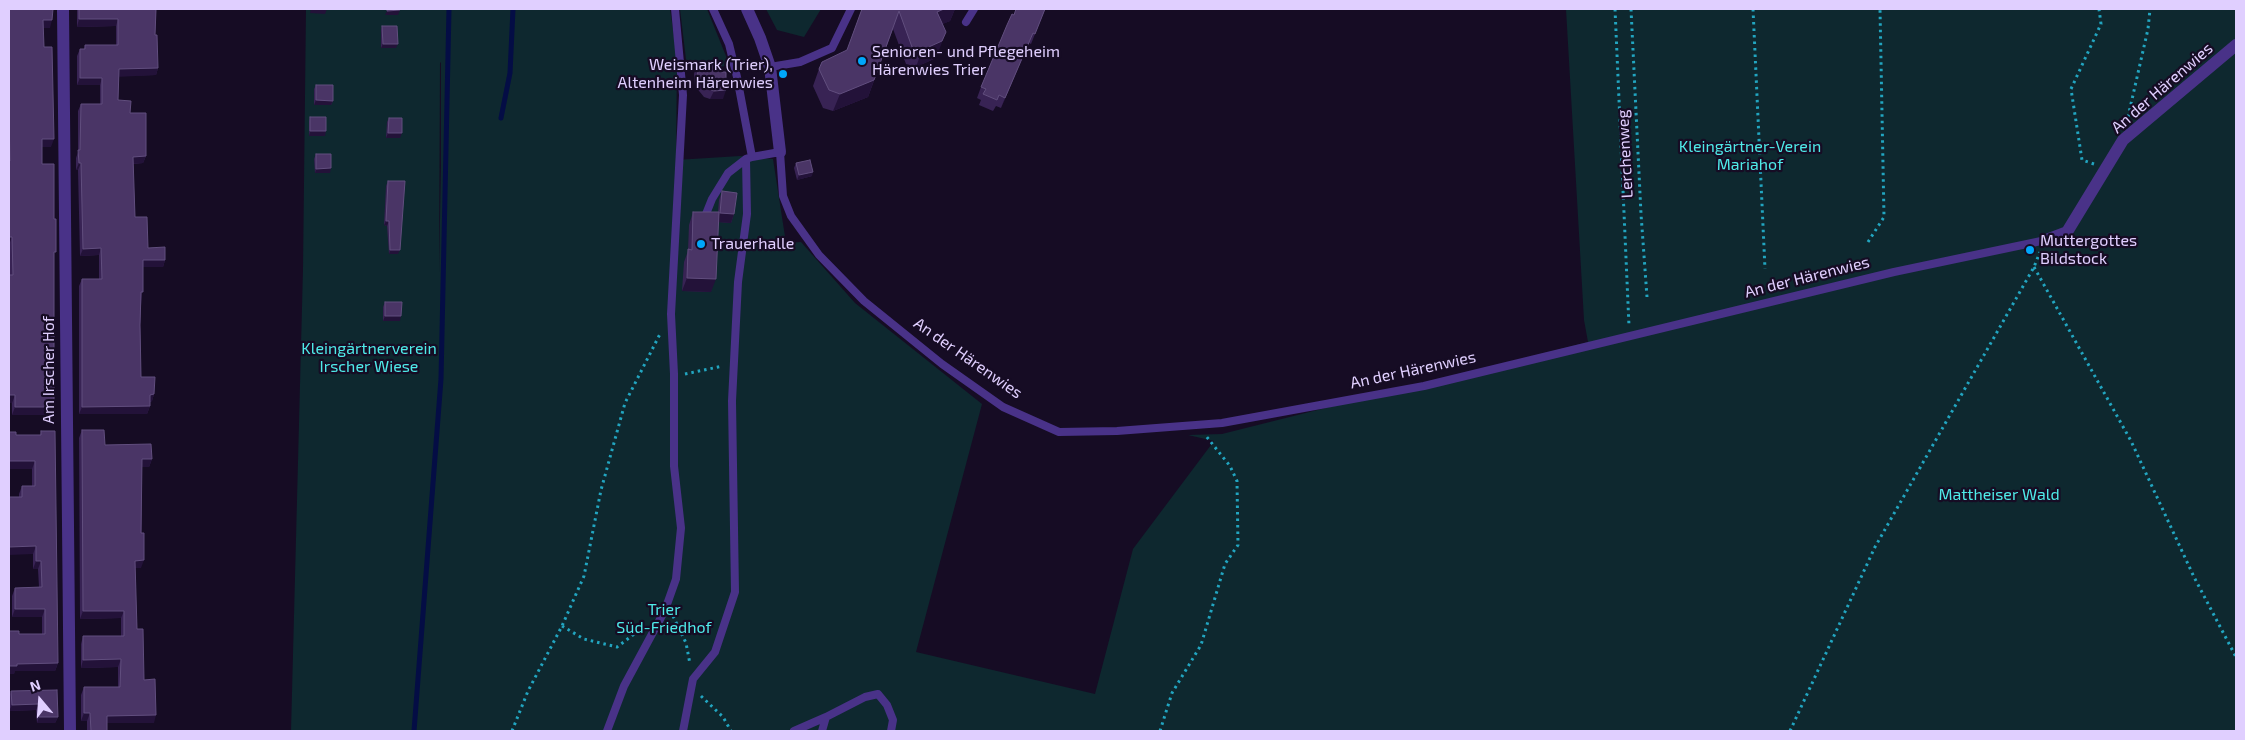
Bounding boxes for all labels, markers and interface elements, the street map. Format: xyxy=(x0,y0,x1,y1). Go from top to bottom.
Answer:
street label: An der Härenwies xyxy=(2107,39,2217,137)
place label: Senioren- und Pflegeheim Härenwies Trier xyxy=(872,42,1060,80)
place label: Weismark (Trier), Altenheim Härenwies xyxy=(618,55,773,93)
marker: Senioren- und Pflegeheim Härenwies Trier xyxy=(856,55,868,67)
marker: Weismark (Trier), Altenheim Härenwies xyxy=(777,68,789,80)
street label: Lerchenweg xyxy=(1613,109,1637,199)
park label: Kleingärtner-Verein Mariahof xyxy=(1679,137,1821,175)
place label: Muttergottes Bildstock xyxy=(2040,231,2137,269)
place label: Trauerhalle xyxy=(711,234,794,254)
marker: Trauerhalle xyxy=(695,238,707,250)
marker: Muttergottes Bildstock xyxy=(2024,244,2036,256)
street label: An der Härenwies xyxy=(1743,252,1871,302)
street label: An der Härenwies xyxy=(910,313,1026,403)
street label: Am Irscher Hof xyxy=(39,316,59,424)
park label: Kleingärtnerverein Irscher Wiese xyxy=(301,339,437,377)
street label: An der Härenwies xyxy=(1348,347,1478,393)
park label: Mattheiser Wald xyxy=(1938,485,2060,505)
park label: Trier Süd-Friedhof xyxy=(616,600,712,638)
north arrow xyxy=(15,675,65,725)
text: N xyxy=(28,676,43,695)

